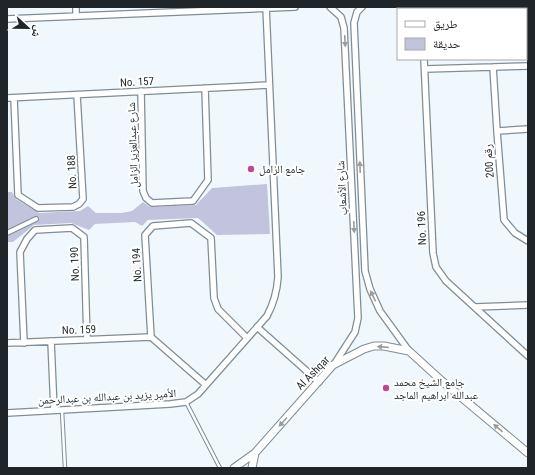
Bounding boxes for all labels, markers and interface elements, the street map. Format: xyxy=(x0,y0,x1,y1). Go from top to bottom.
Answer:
north arrow xyxy=(8,8,48,48)
legend xyxy=(397,8,527,60)
text: طريق xyxy=(433,17,458,31)
text: ش xyxy=(28,23,45,40)
one-way arrow xyxy=(341,35,348,47)
text: حديقة xyxy=(433,37,461,51)
street label: No. 157 xyxy=(120,75,154,89)
street label: شارع عبدالعزيز الزامل xyxy=(125,102,141,188)
street label: رقم 200 xyxy=(481,144,498,178)
street label: No. 188 xyxy=(65,155,79,189)
street label: شارع الأشعاب xyxy=(334,160,350,216)
one-way arrow xyxy=(357,160,363,173)
place label: جامع الزامل xyxy=(259,163,305,176)
marker: جامع الزامل xyxy=(246,164,256,174)
street label: No. 196 xyxy=(415,211,429,245)
one-way arrow xyxy=(351,221,357,234)
street label: No. 190 xyxy=(68,247,82,281)
street label: No. 194 xyxy=(130,247,144,282)
one-way arrow xyxy=(370,290,376,301)
street label: No. 159 xyxy=(62,323,96,337)
one-way arrow xyxy=(377,344,389,350)
street label: Al Ashqar xyxy=(294,353,333,393)
place label: جامع الشيخ محمد عبدالله ابراهيم الماجد xyxy=(394,376,479,403)
marker: جامع الشيخ محمد عبدالله ابراهيم الماجد xyxy=(381,383,391,393)
street label: الأمير يزيد بن عبدالله بن عبدالرحمن xyxy=(38,387,176,407)
one-way arrow xyxy=(278,417,287,427)
one-way arrow xyxy=(493,423,503,432)

